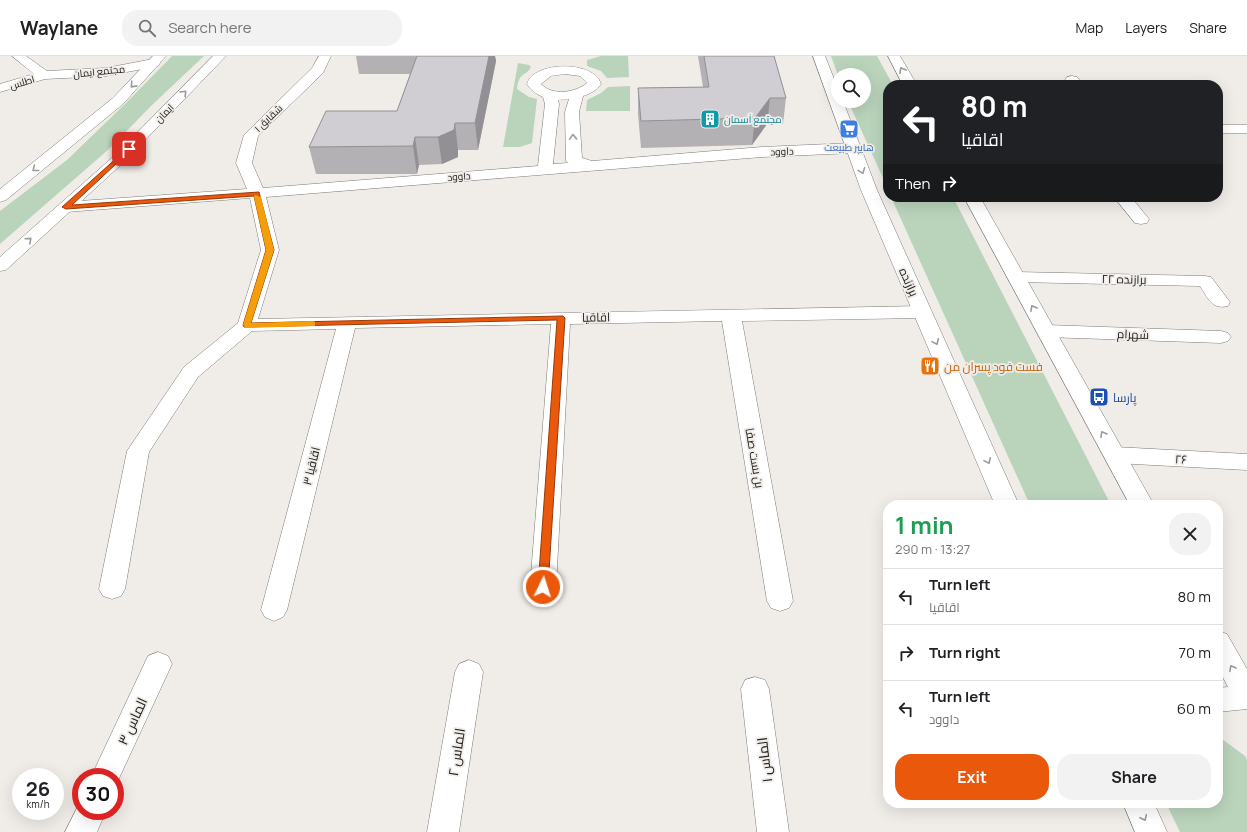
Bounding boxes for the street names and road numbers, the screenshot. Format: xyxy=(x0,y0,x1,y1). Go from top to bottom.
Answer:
street label: مجتمع ایمان xyxy=(72,61,126,81)
street label: اطلس xyxy=(8,72,36,92)
street label: ایمان xyxy=(151,100,177,126)
street label: شقایق ۱ xyxy=(251,101,285,135)
street label: داوود xyxy=(770,144,794,158)
street label: داوود xyxy=(447,168,471,184)
street label: برازنده xyxy=(895,265,923,299)
street label: برازنده ۲۲ xyxy=(1101,270,1147,288)
street label: اقاقیا xyxy=(582,308,610,326)
street label: شهرام xyxy=(1117,325,1149,343)
street label: بن بست صفا xyxy=(741,427,769,489)
street label: اقاقیا ۳ xyxy=(298,445,324,487)
street label: ۲۶ xyxy=(1175,450,1187,468)
street label: الماس ۳ xyxy=(113,694,151,748)
street label: الماس ۲ xyxy=(443,727,469,777)
street label: الماس ۱ xyxy=(752,736,776,784)

